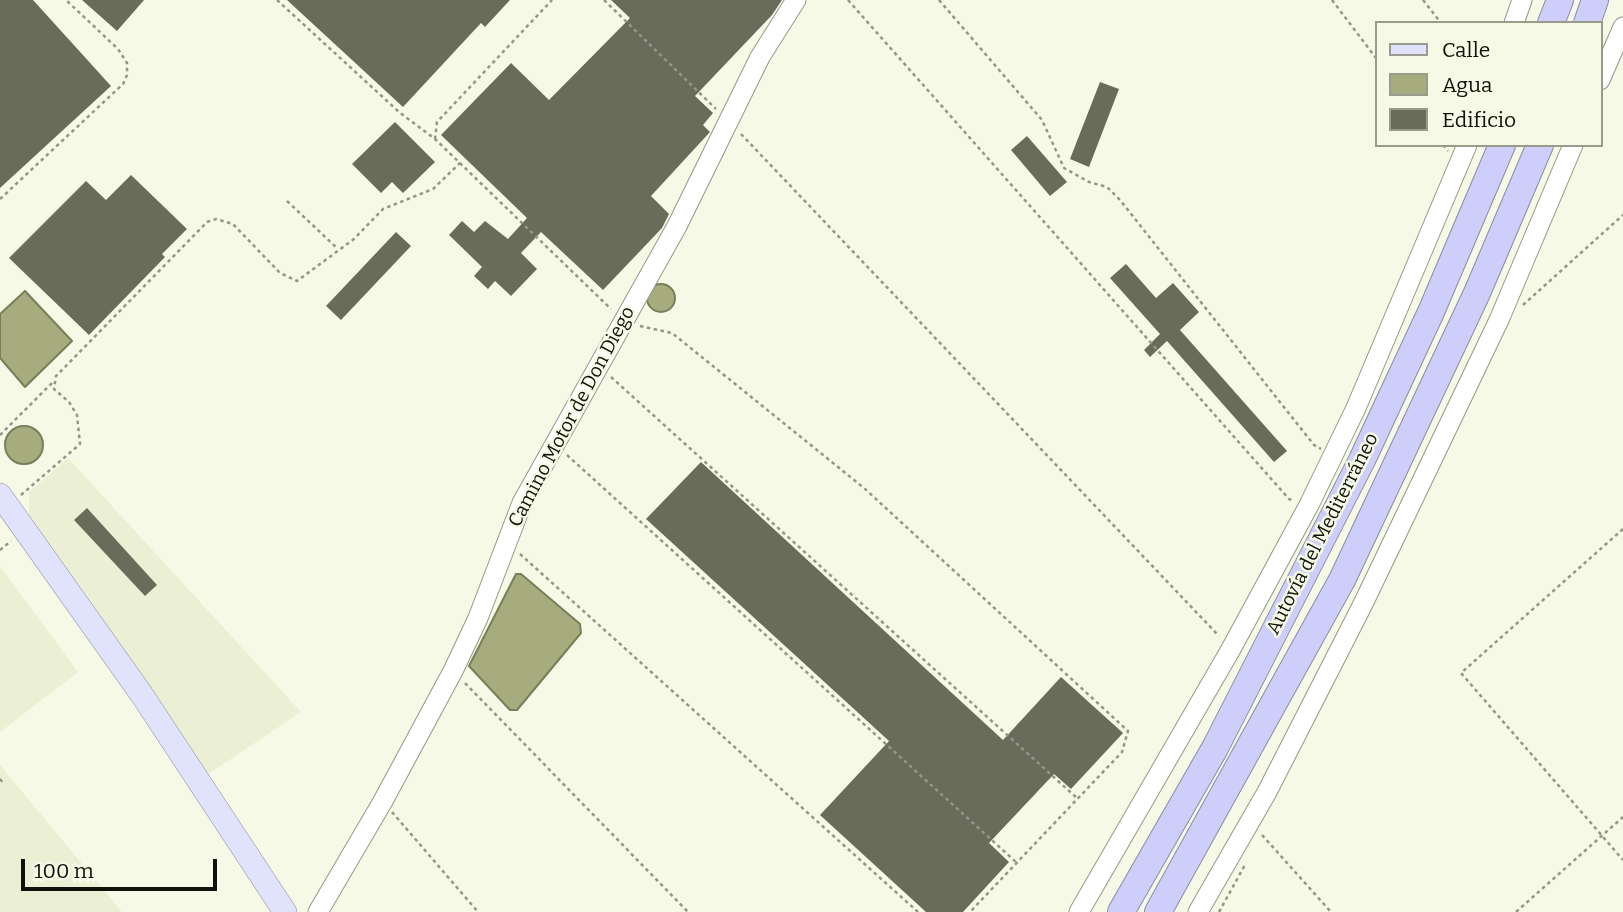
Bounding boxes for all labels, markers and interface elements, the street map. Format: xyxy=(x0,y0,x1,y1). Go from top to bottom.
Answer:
legend xyxy=(1374,21,1602,147)
text: Calle xyxy=(1442,37,1490,63)
text: Agua xyxy=(1442,72,1493,98)
text: Edificio xyxy=(1442,107,1516,133)
street label: Camino Motor de Don Diego xyxy=(504,303,640,531)
street label: Autovía del Mediterráneo xyxy=(1262,430,1384,638)
scale bar xyxy=(24,846,220,890)
text: 100 m xyxy=(34,858,94,884)

